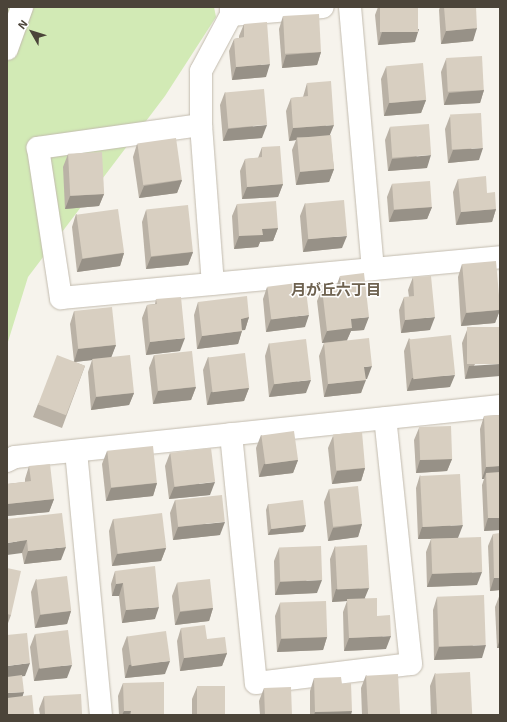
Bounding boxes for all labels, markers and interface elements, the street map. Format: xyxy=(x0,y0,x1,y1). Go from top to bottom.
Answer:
north arrow xyxy=(12,12,52,52)
text: N xyxy=(15,17,30,31)
district label: 月が丘六丁目 xyxy=(291,281,381,299)

